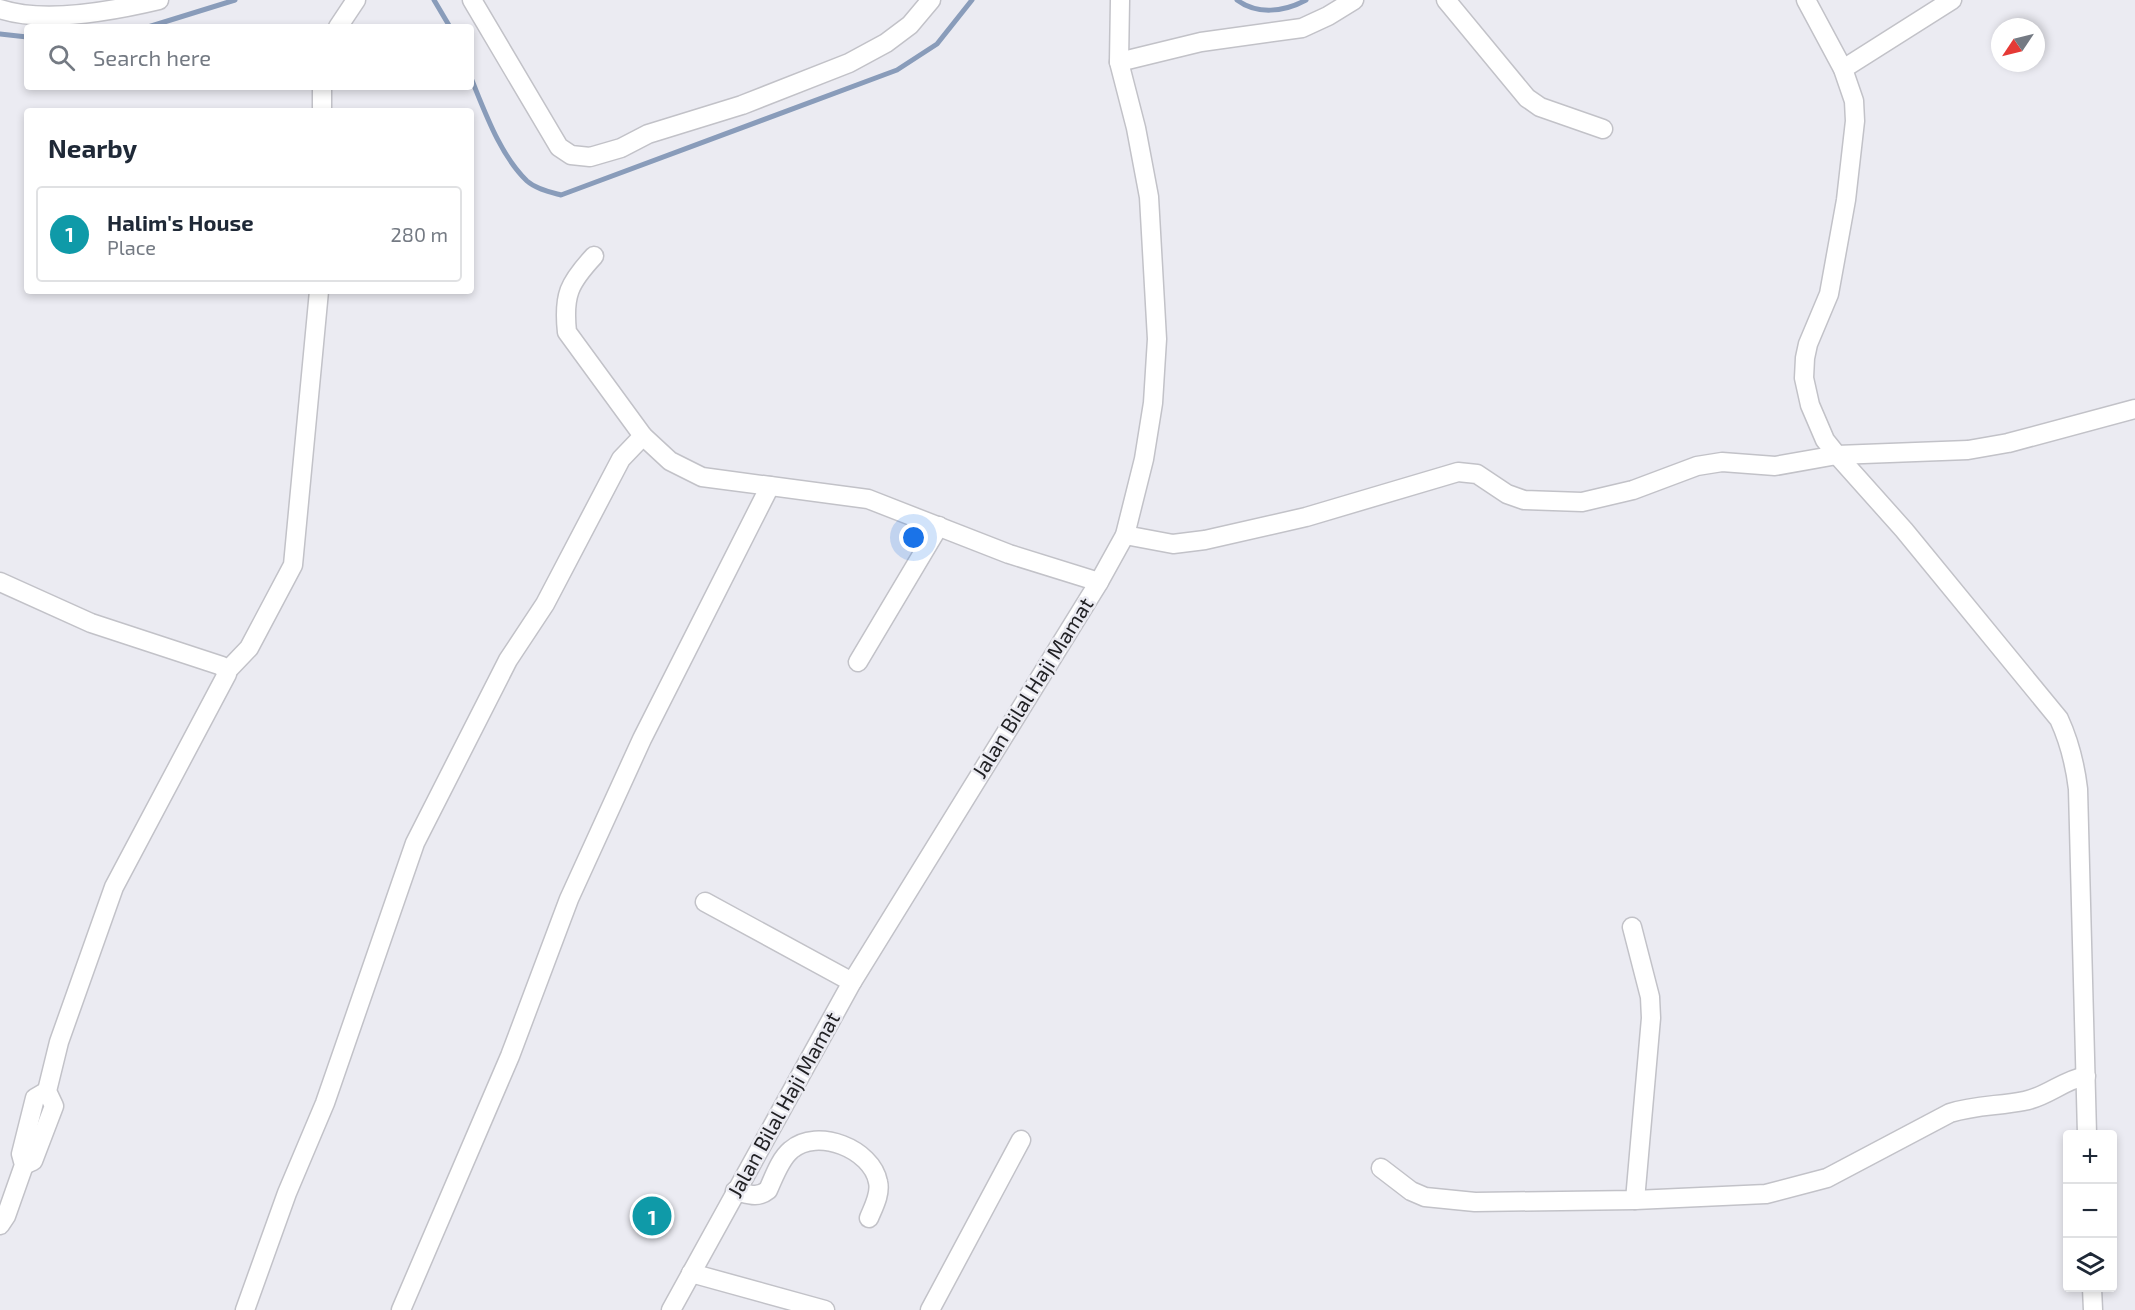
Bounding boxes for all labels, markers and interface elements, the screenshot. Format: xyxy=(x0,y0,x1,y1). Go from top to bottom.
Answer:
north arrow xyxy=(1991,18,2045,72)
search box xyxy=(24,24,474,90)
icon: search xyxy=(45,41,78,74)
text: Search here xyxy=(93,44,211,70)
text: Nearby xyxy=(48,132,137,163)
text: Halim's House xyxy=(107,209,254,235)
text: 1 xyxy=(65,222,74,246)
text: 280 m xyxy=(391,222,448,246)
text: Place xyxy=(107,235,156,259)
your location xyxy=(899,523,928,552)
street label: Jalan Bilal Haji Mamat xyxy=(966,592,1098,783)
street label: Jalan Bilal Haji Mamat xyxy=(721,1007,845,1202)
map controls xyxy=(2063,1130,2117,1292)
button: + xyxy=(2063,1130,2117,1184)
button: − xyxy=(2063,1184,2117,1238)
pin: 1 xyxy=(632,1194,672,1238)
button: layers xyxy=(2063,1238,2117,1292)

